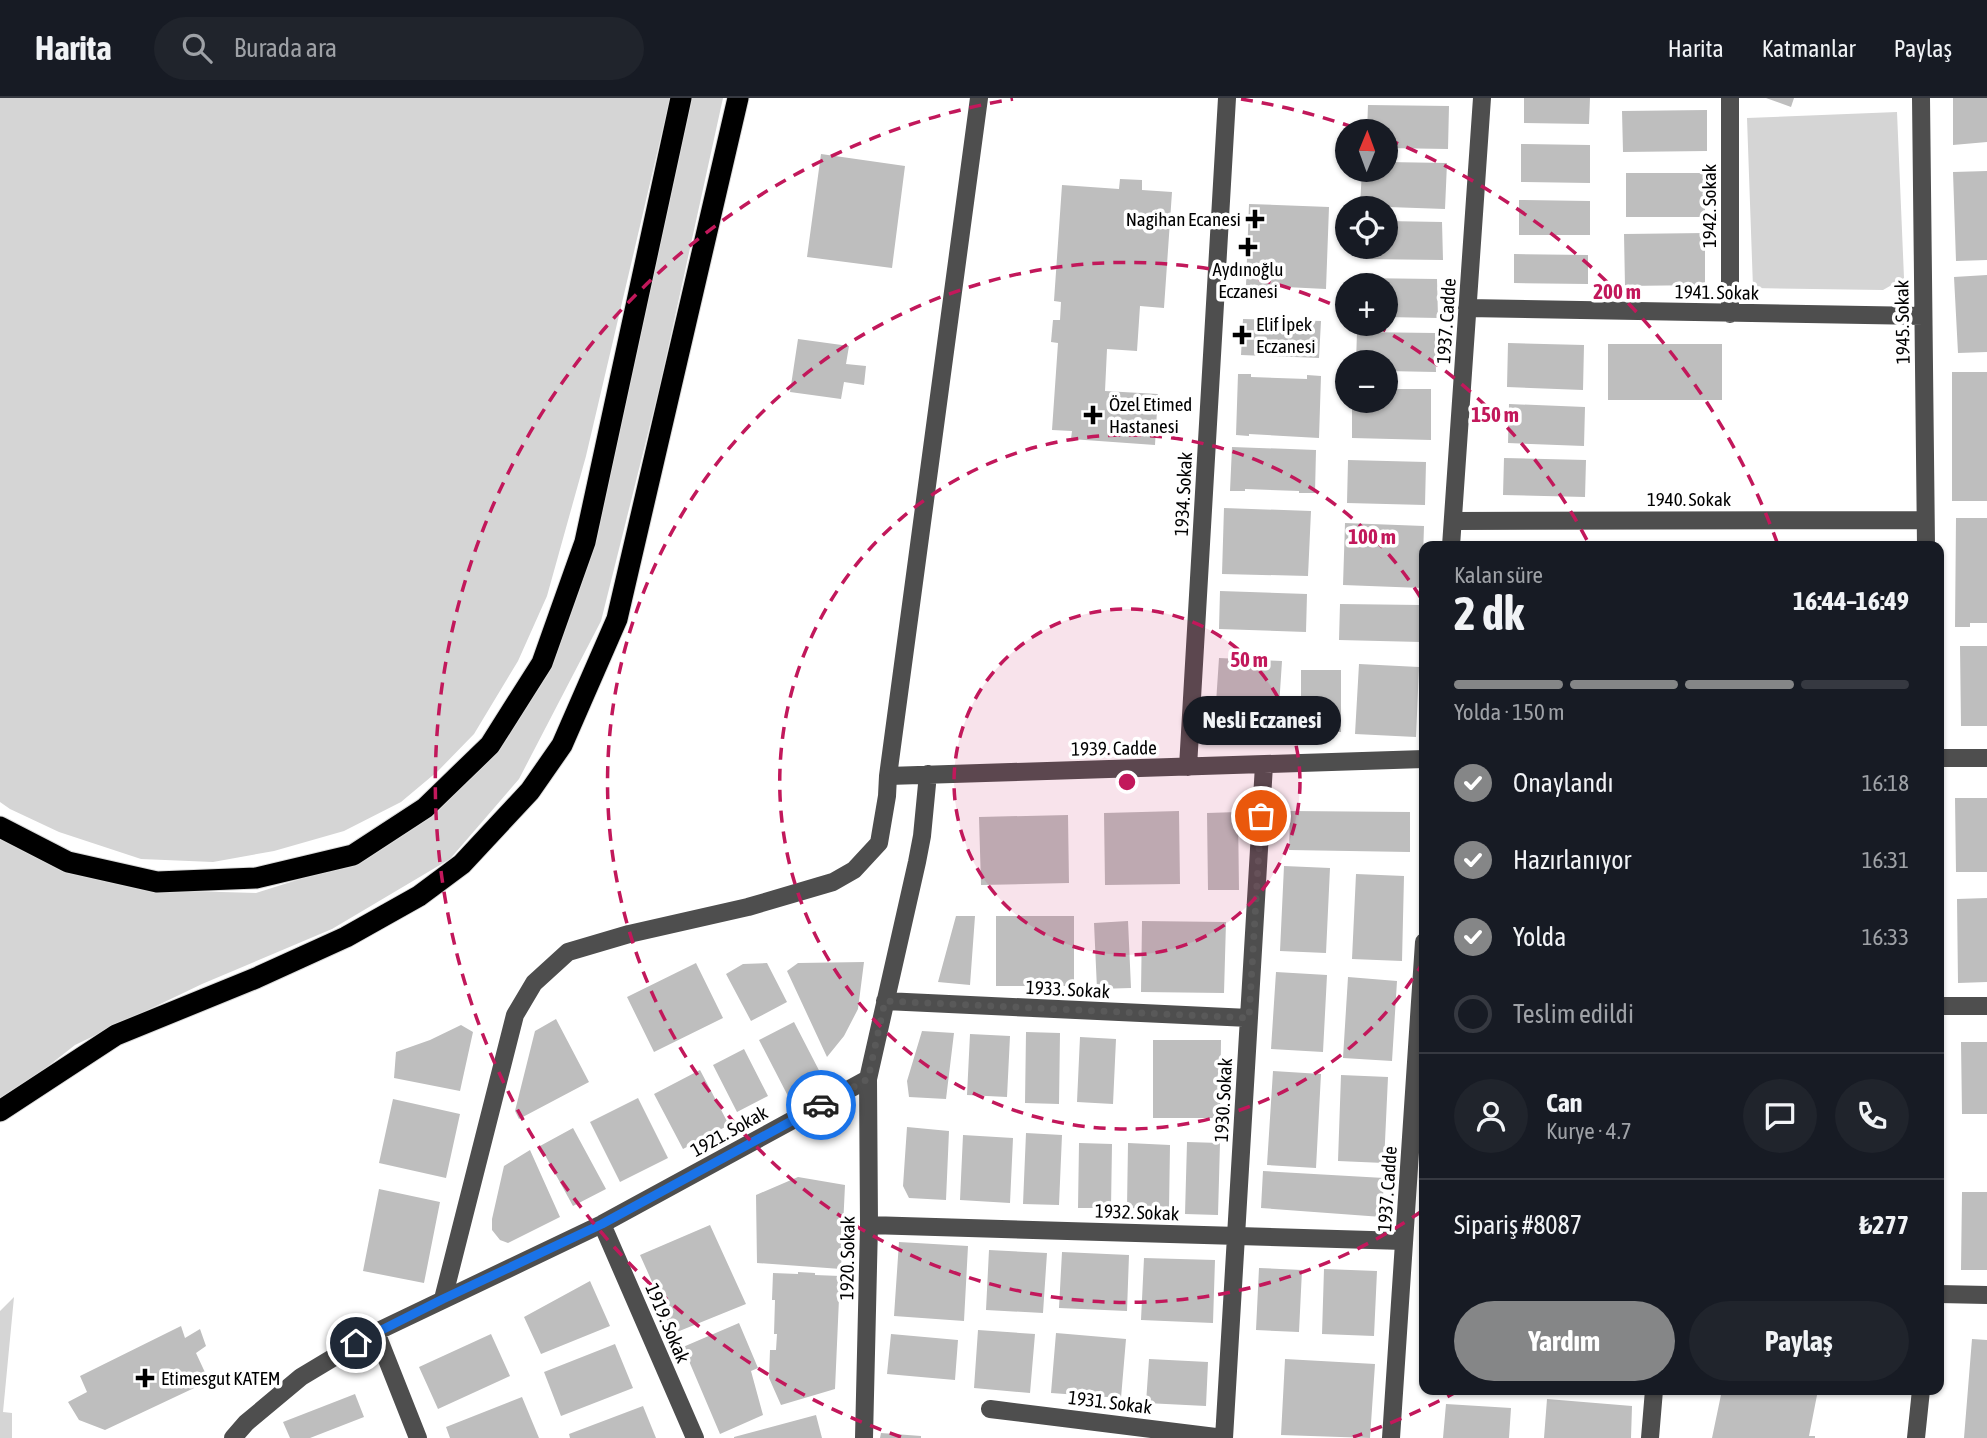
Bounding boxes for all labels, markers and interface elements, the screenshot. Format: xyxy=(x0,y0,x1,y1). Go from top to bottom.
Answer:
search box xyxy=(154,17,644,80)
text: Harita xyxy=(35,29,112,67)
icon: search xyxy=(178,29,216,67)
text: Burada ara xyxy=(234,33,337,63)
text: Harita xyxy=(1668,35,1724,62)
text: Katmanlar xyxy=(1762,35,1856,62)
text: Paylaş xyxy=(1894,35,1952,62)
north arrow xyxy=(1335,119,1398,182)
map controls xyxy=(1335,119,1398,413)
street label: 1942. Sokak xyxy=(1698,163,1720,248)
button: locate xyxy=(1335,196,1398,259)
place label: Nagihan Ecanesi xyxy=(1126,208,1241,230)
marker: Nagihan Ecanesi xyxy=(1247,211,1263,227)
marker: Aydınoğlu Eczanesi xyxy=(1240,239,1256,255)
place label: Aydınoğlu Eczanesi xyxy=(1213,258,1283,302)
button: + xyxy=(1335,273,1398,336)
street label: 1937. Cadde xyxy=(1432,277,1460,365)
text: 200 m xyxy=(1593,279,1641,303)
street label: 1945. Sokak xyxy=(1890,279,1914,364)
street label: 1941. Sokak xyxy=(1675,280,1760,304)
place label: Elif İpek Eczanesi xyxy=(1256,313,1316,357)
marker: Elif İpek Eczanesi xyxy=(1234,327,1250,343)
button: − xyxy=(1335,350,1398,413)
place label: Özel Etimed Hastanesi xyxy=(1109,393,1192,437)
text: 150 m xyxy=(1471,402,1519,426)
marker: Özel Etimed Hastanesi xyxy=(1083,405,1103,425)
street label: 1934. Sokak xyxy=(1170,451,1196,537)
street label: 1940. Sokak xyxy=(1647,488,1732,510)
text: 100 m xyxy=(1348,524,1396,548)
text: Kalan süre xyxy=(1454,562,1543,588)
text: 16:44–16:49 xyxy=(1793,586,1909,616)
text: 2 dk xyxy=(1454,587,1524,640)
text: 50 m xyxy=(1230,647,1268,671)
callout: Nesli Eczanesi xyxy=(1182,697,1340,746)
text: Yolda · 150 m xyxy=(1454,699,1565,725)
text: Nesli Eczanesi xyxy=(1203,707,1321,733)
street label: 1939. Cadde xyxy=(1071,736,1157,760)
icon: check xyxy=(1454,764,1492,802)
text: Onaylandı xyxy=(1513,768,1614,798)
centre of rings xyxy=(1115,770,1139,794)
text: 16:18 xyxy=(1862,770,1909,796)
pin xyxy=(1231,786,1291,846)
icon: bag xyxy=(1242,797,1280,835)
icon: check xyxy=(1454,841,1492,879)
text: Hazırlanıyor xyxy=(1513,845,1631,875)
text: 16:31 xyxy=(1862,847,1909,873)
icon: check xyxy=(1454,918,1492,956)
text: Yolda xyxy=(1513,922,1566,952)
text: 16:33 xyxy=(1862,924,1909,950)
street label: 1933. Sokak xyxy=(1025,976,1111,1002)
text: Teslim edildi xyxy=(1513,999,1634,1029)
street label: 1930. Sokak xyxy=(1210,1057,1236,1143)
courier xyxy=(786,1070,856,1140)
button: person xyxy=(1454,1079,1528,1153)
button: chat xyxy=(1743,1079,1817,1153)
button: phone xyxy=(1835,1079,1909,1153)
icon: car xyxy=(802,1086,840,1124)
text: Can xyxy=(1546,1088,1582,1118)
street label: 1921. Sokak xyxy=(687,1101,772,1161)
text: Kurye · 4.7 xyxy=(1546,1118,1632,1144)
street label: 1937. Cadde xyxy=(1373,1145,1401,1233)
street label: 1932. Sokak xyxy=(1095,1200,1180,1224)
text: Sipariş #8087 xyxy=(1454,1210,1582,1240)
text: ₺277 xyxy=(1859,1210,1909,1240)
street label: 1920. Sokak xyxy=(835,1215,859,1300)
street label: 1919. Sokak xyxy=(641,1280,695,1367)
button: Yardım xyxy=(1454,1301,1675,1381)
button: Paylaş xyxy=(1689,1301,1909,1381)
pin xyxy=(326,1313,386,1373)
icon: home xyxy=(337,1324,375,1362)
place label: Etimesgut KATEM xyxy=(161,1367,280,1389)
marker: Etimesgut KATEM xyxy=(135,1368,155,1388)
street label: 1931. Sokak xyxy=(1067,1386,1154,1418)

